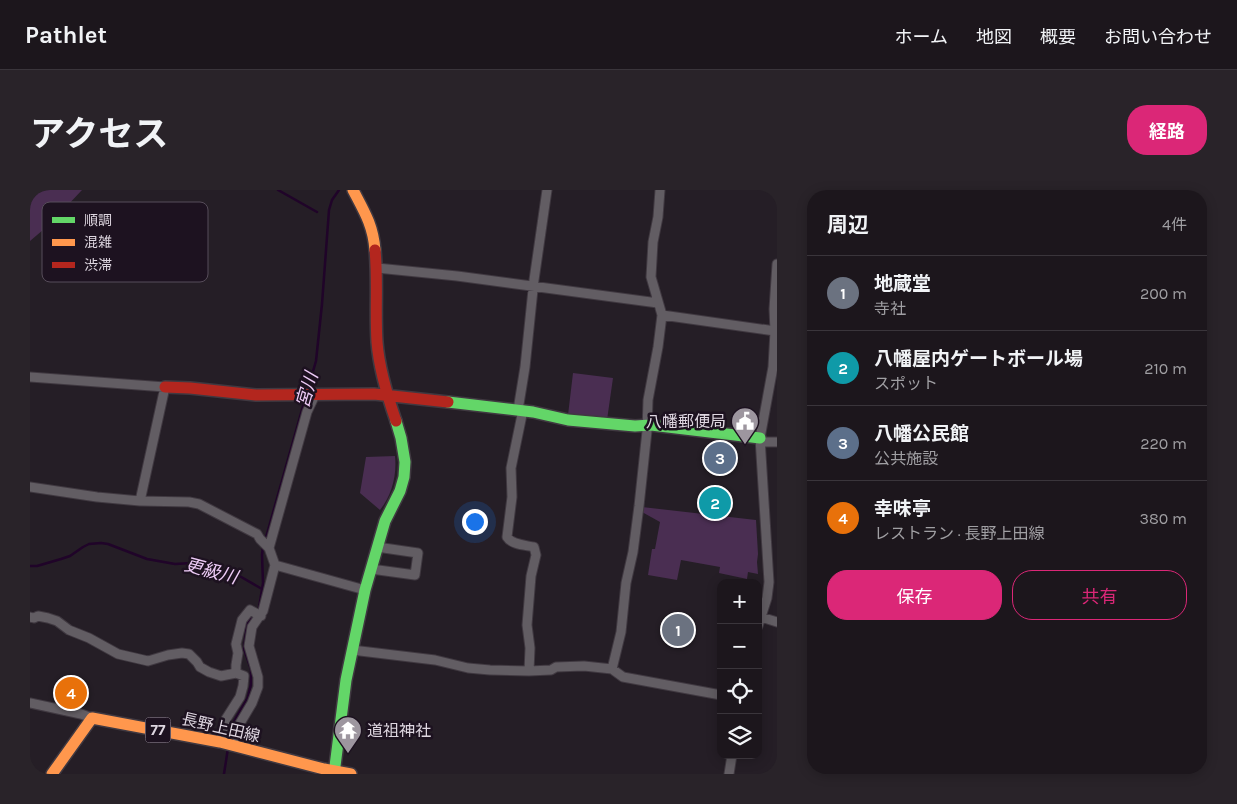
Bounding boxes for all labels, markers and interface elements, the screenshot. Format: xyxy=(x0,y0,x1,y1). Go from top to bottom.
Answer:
text: Pathlet xyxy=(25,21,107,49)
text: ホーム xyxy=(895,26,948,48)
text: 地図 xyxy=(976,26,1012,48)
text: 概要 xyxy=(1040,26,1076,48)
text: お問い合わせ xyxy=(1104,26,1212,48)
button: 経路 xyxy=(1127,105,1207,155)
text: アクセス xyxy=(30,114,168,155)
legend xyxy=(42,202,208,282)
text: 順調 xyxy=(84,212,112,229)
text: 周辺 xyxy=(827,213,869,237)
text: 4件 xyxy=(1162,215,1187,234)
text: 混雑 xyxy=(84,234,112,251)
text: 渋滞 xyxy=(84,257,112,274)
text: 地蔵堂 xyxy=(874,273,931,295)
text: 1 xyxy=(840,284,846,303)
text: 200 m xyxy=(1140,284,1187,303)
text: 寺社 xyxy=(874,299,906,318)
text: 八幡屋内ゲートボール場 xyxy=(874,348,1083,370)
text: 2 xyxy=(838,359,848,378)
text: 210 m xyxy=(1144,359,1187,378)
water label: 宮川 xyxy=(291,368,323,410)
text: スポット xyxy=(874,374,938,393)
public building icon: 八幡郵便局 xyxy=(730,406,760,445)
place label: 八幡郵便局 xyxy=(646,412,726,431)
text: 八幡公民館 xyxy=(874,423,969,445)
text: 3 xyxy=(838,434,848,453)
text: 220 m xyxy=(1140,434,1187,453)
pin: 3 xyxy=(704,439,736,477)
text: 公共施設 xyxy=(874,449,938,468)
pin: 2 xyxy=(699,484,731,522)
text: 幸味亭 xyxy=(874,498,931,520)
your location xyxy=(462,509,488,535)
text: 4 xyxy=(838,509,848,528)
text: 380 m xyxy=(1139,509,1187,528)
text: レストラン · 長野上田線 xyxy=(874,524,1044,543)
water label: 更級川 xyxy=(182,553,242,589)
button: 保存 xyxy=(827,570,1002,620)
button: 共有 xyxy=(1012,570,1187,620)
map controls xyxy=(717,579,762,759)
button: + xyxy=(717,579,762,624)
pin: 1 xyxy=(662,611,694,649)
button: − xyxy=(717,624,762,669)
button: locate xyxy=(717,669,762,714)
pin: 4 xyxy=(55,674,87,712)
street label: 長野上田線 xyxy=(180,709,262,746)
button: layers xyxy=(717,714,762,759)
temple icon: 道祖神社 xyxy=(333,715,363,754)
road number: 77 xyxy=(146,718,170,742)
place label: 道祖神社 xyxy=(367,721,431,740)

